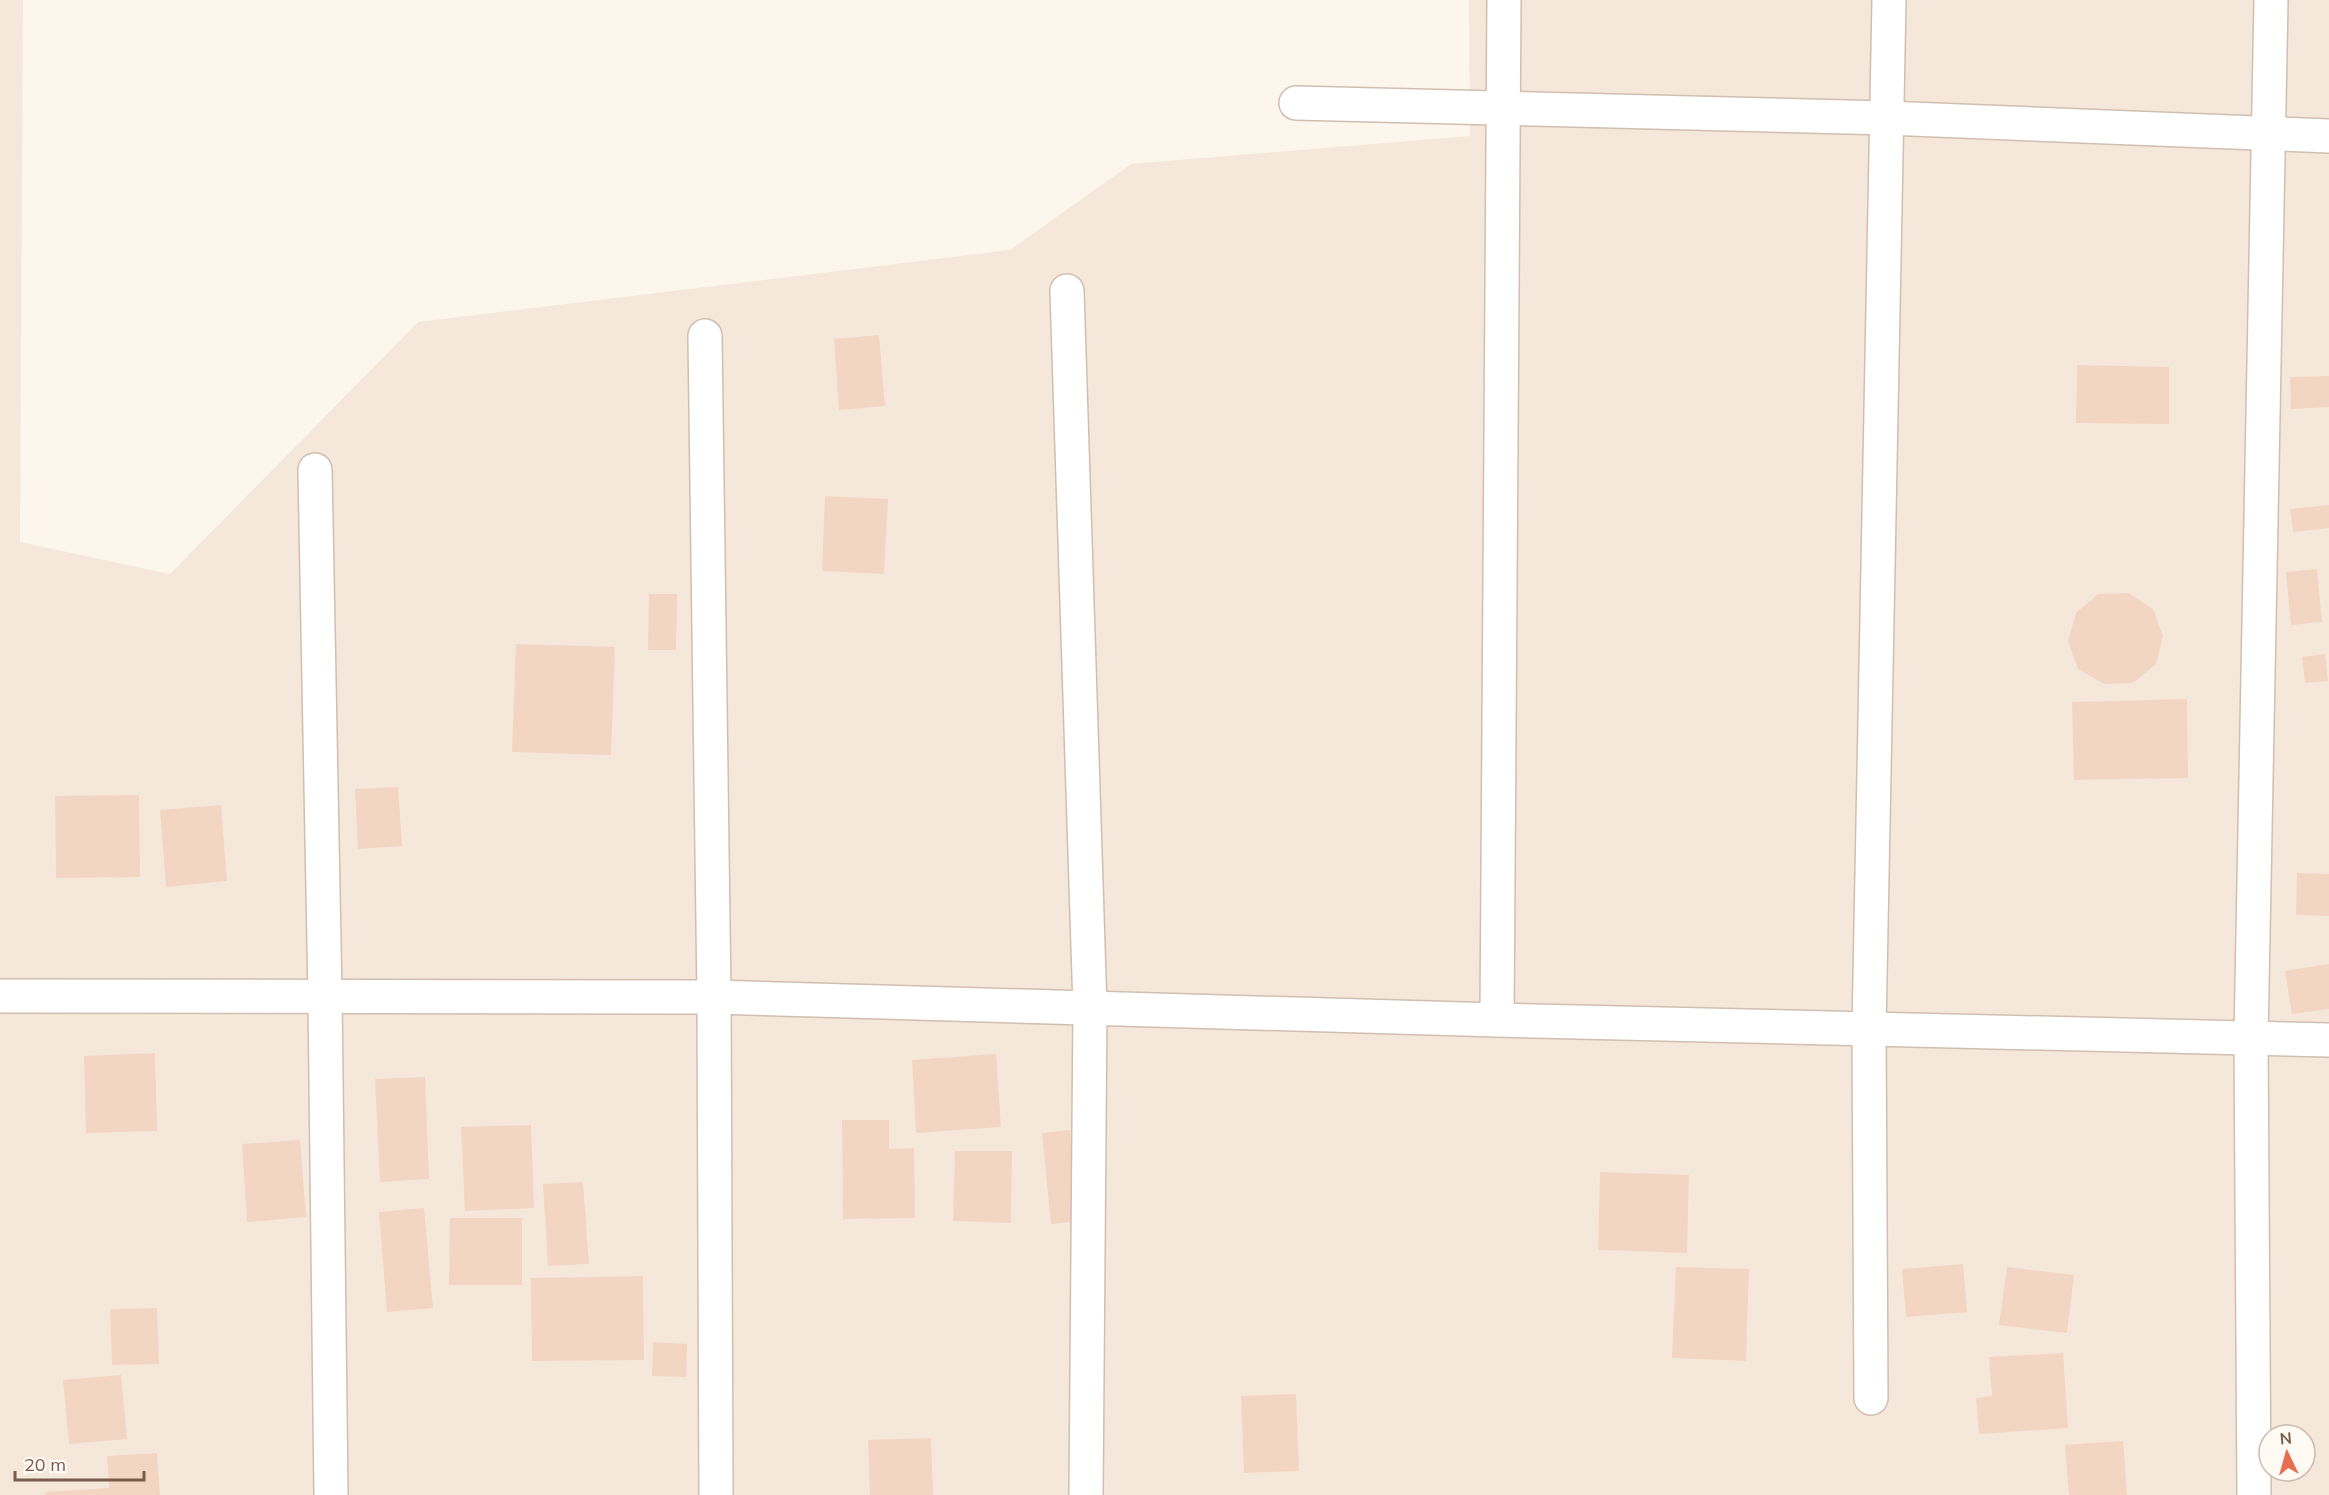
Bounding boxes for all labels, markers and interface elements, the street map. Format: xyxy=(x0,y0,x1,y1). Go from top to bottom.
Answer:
north arrow xyxy=(2257,1423,2317,1483)
text: N xyxy=(2279,1428,2293,1449)
scale bar xyxy=(15,1444,144,1482)
text: 20 m xyxy=(24,1453,66,1476)

